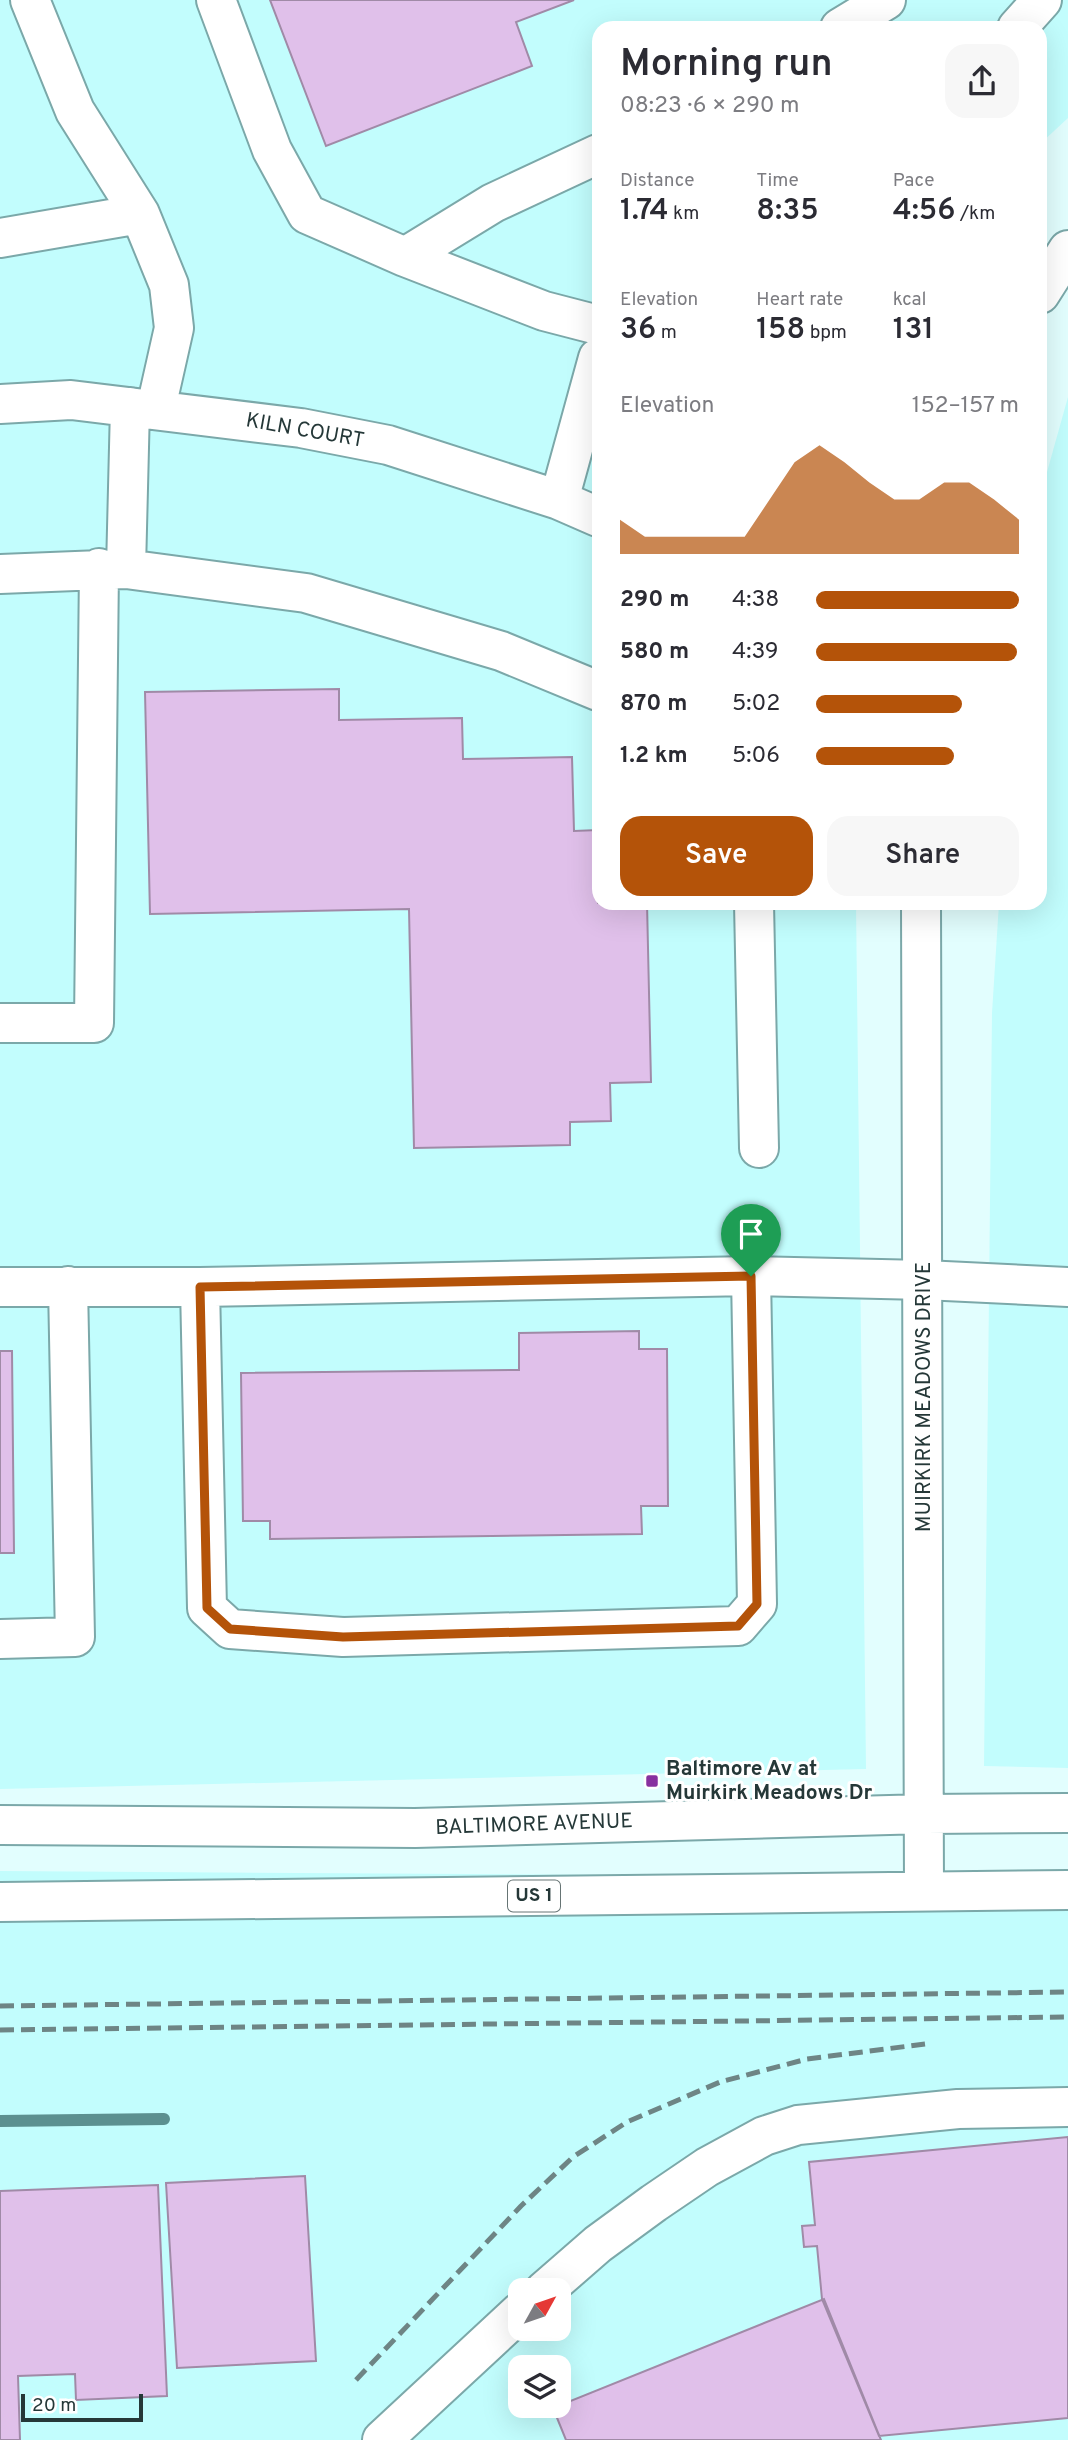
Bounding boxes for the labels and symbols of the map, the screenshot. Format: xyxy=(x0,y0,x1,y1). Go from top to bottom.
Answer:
street label: KILN COURT xyxy=(244,407,366,455)
pin xyxy=(721,1204,781,1276)
street label: MUIRKIRK MEADOWS DRIVE xyxy=(911,1262,938,1532)
place label: Baltimore Av at Muirkirk Meadows Dr xyxy=(666,1756,873,1807)
marker: Baltimore Av at Muirkirk Meadows Dr xyxy=(644,1773,660,1789)
street label: BALTIMORE AVENUE xyxy=(435,1808,633,1842)
road number: US 1 xyxy=(508,1880,560,1912)
north arrow xyxy=(508,2278,570,2342)
scale bar xyxy=(21,2391,144,2423)

